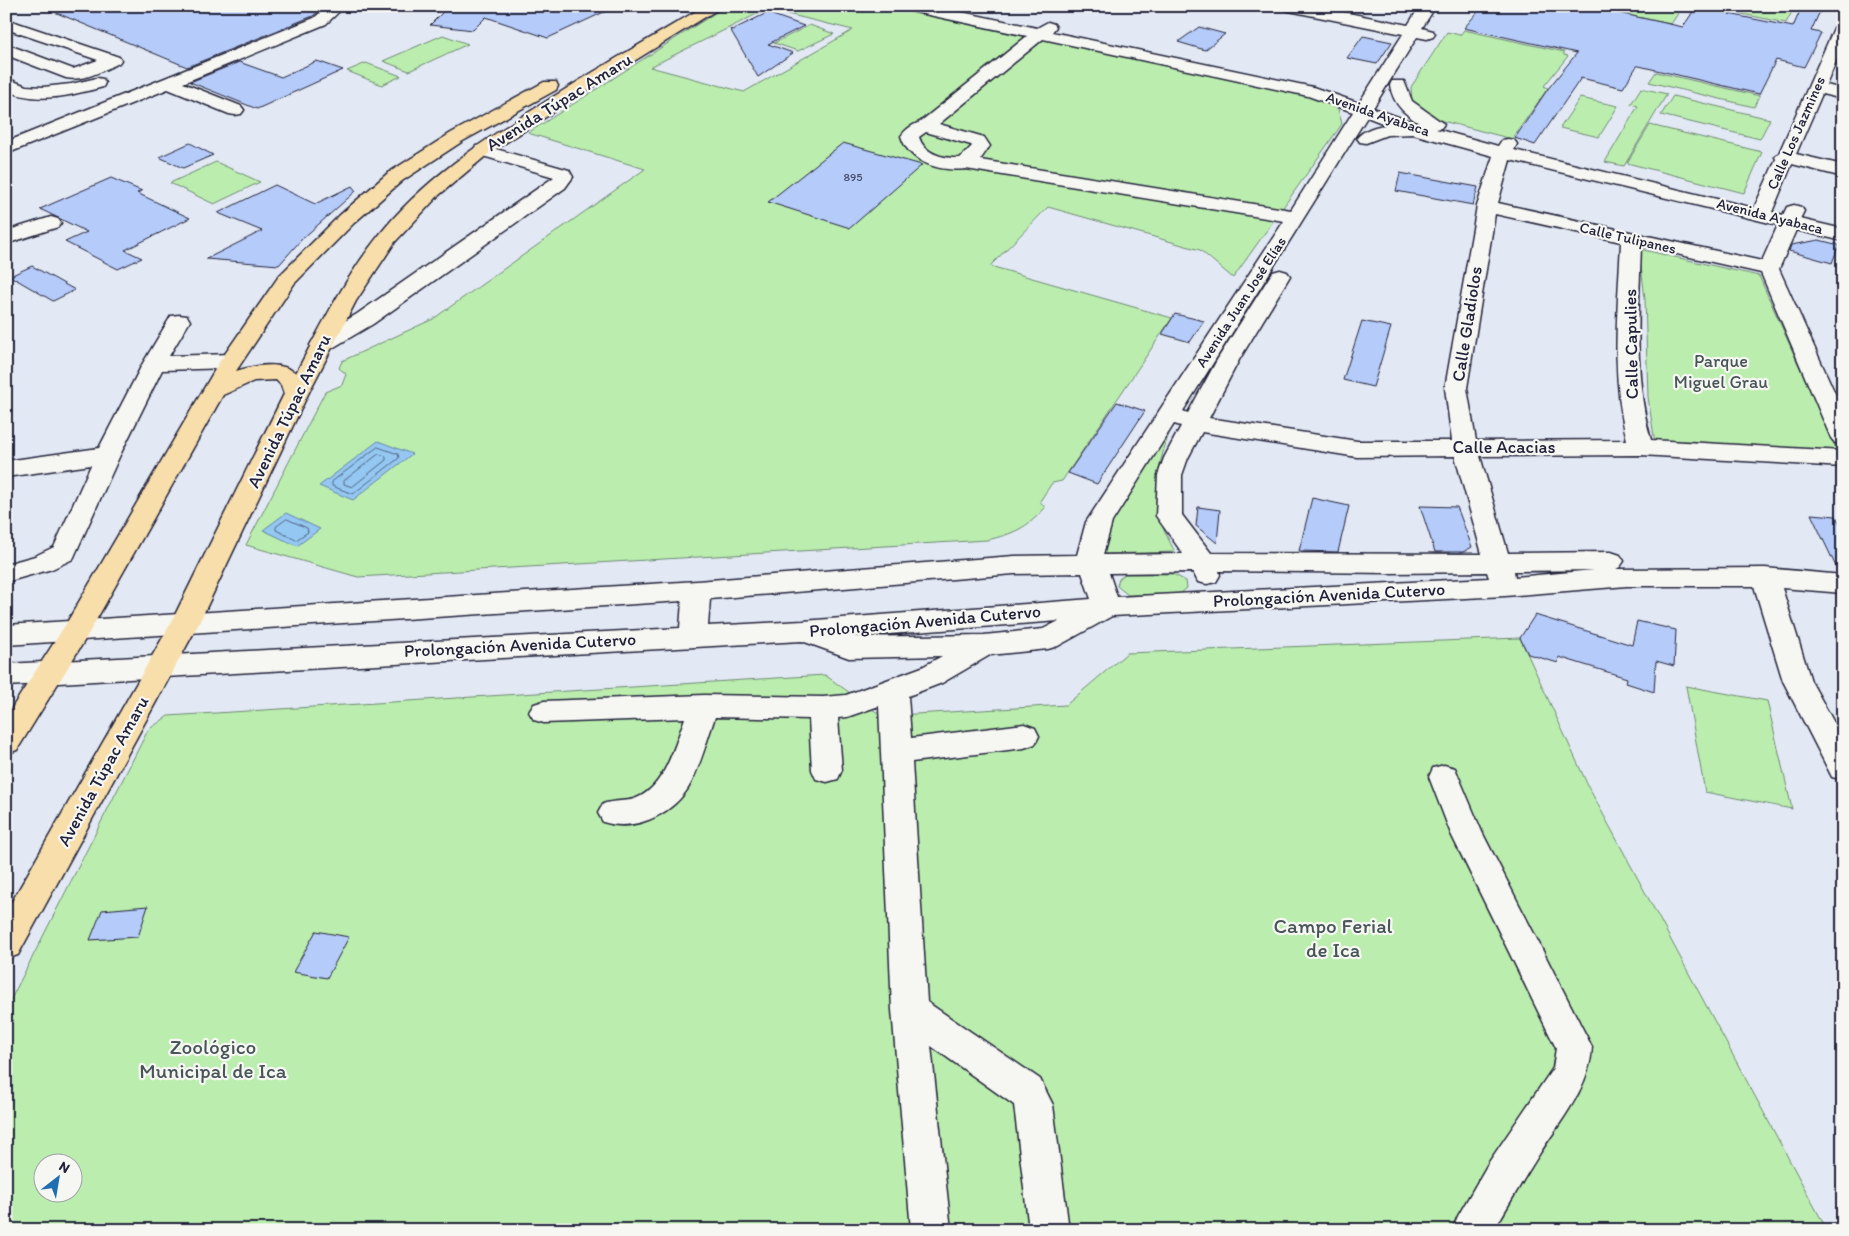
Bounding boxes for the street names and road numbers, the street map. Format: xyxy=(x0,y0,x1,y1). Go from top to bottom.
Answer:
street label: Avenida Túpac Amaru xyxy=(482,48,636,156)
street label: Calle Los Jazmines xyxy=(1763,73,1829,192)
street label: Avenida Ayabaca xyxy=(1324,88,1433,140)
street label: Avenida Ayabaca xyxy=(1715,194,1825,238)
street label: Calle Tulipanes xyxy=(1578,218,1678,258)
street label: Avenida Juan José Elías xyxy=(1192,233,1290,371)
street label: Calle Gladiolos xyxy=(1447,265,1487,383)
street label: Calle Capulies xyxy=(1619,289,1643,399)
street label: Avenida Túpac Amaru xyxy=(242,331,336,491)
street label: Calle Acacias xyxy=(1453,436,1555,458)
street label: Prolongación Avenida Cutervo xyxy=(1212,578,1446,612)
street label: Prolongación Avenida Cutervo xyxy=(808,600,1042,642)
street label: Prolongación Avenida Cutervo xyxy=(403,628,637,662)
street label: Avenida Túpac Amaru xyxy=(53,692,153,850)

